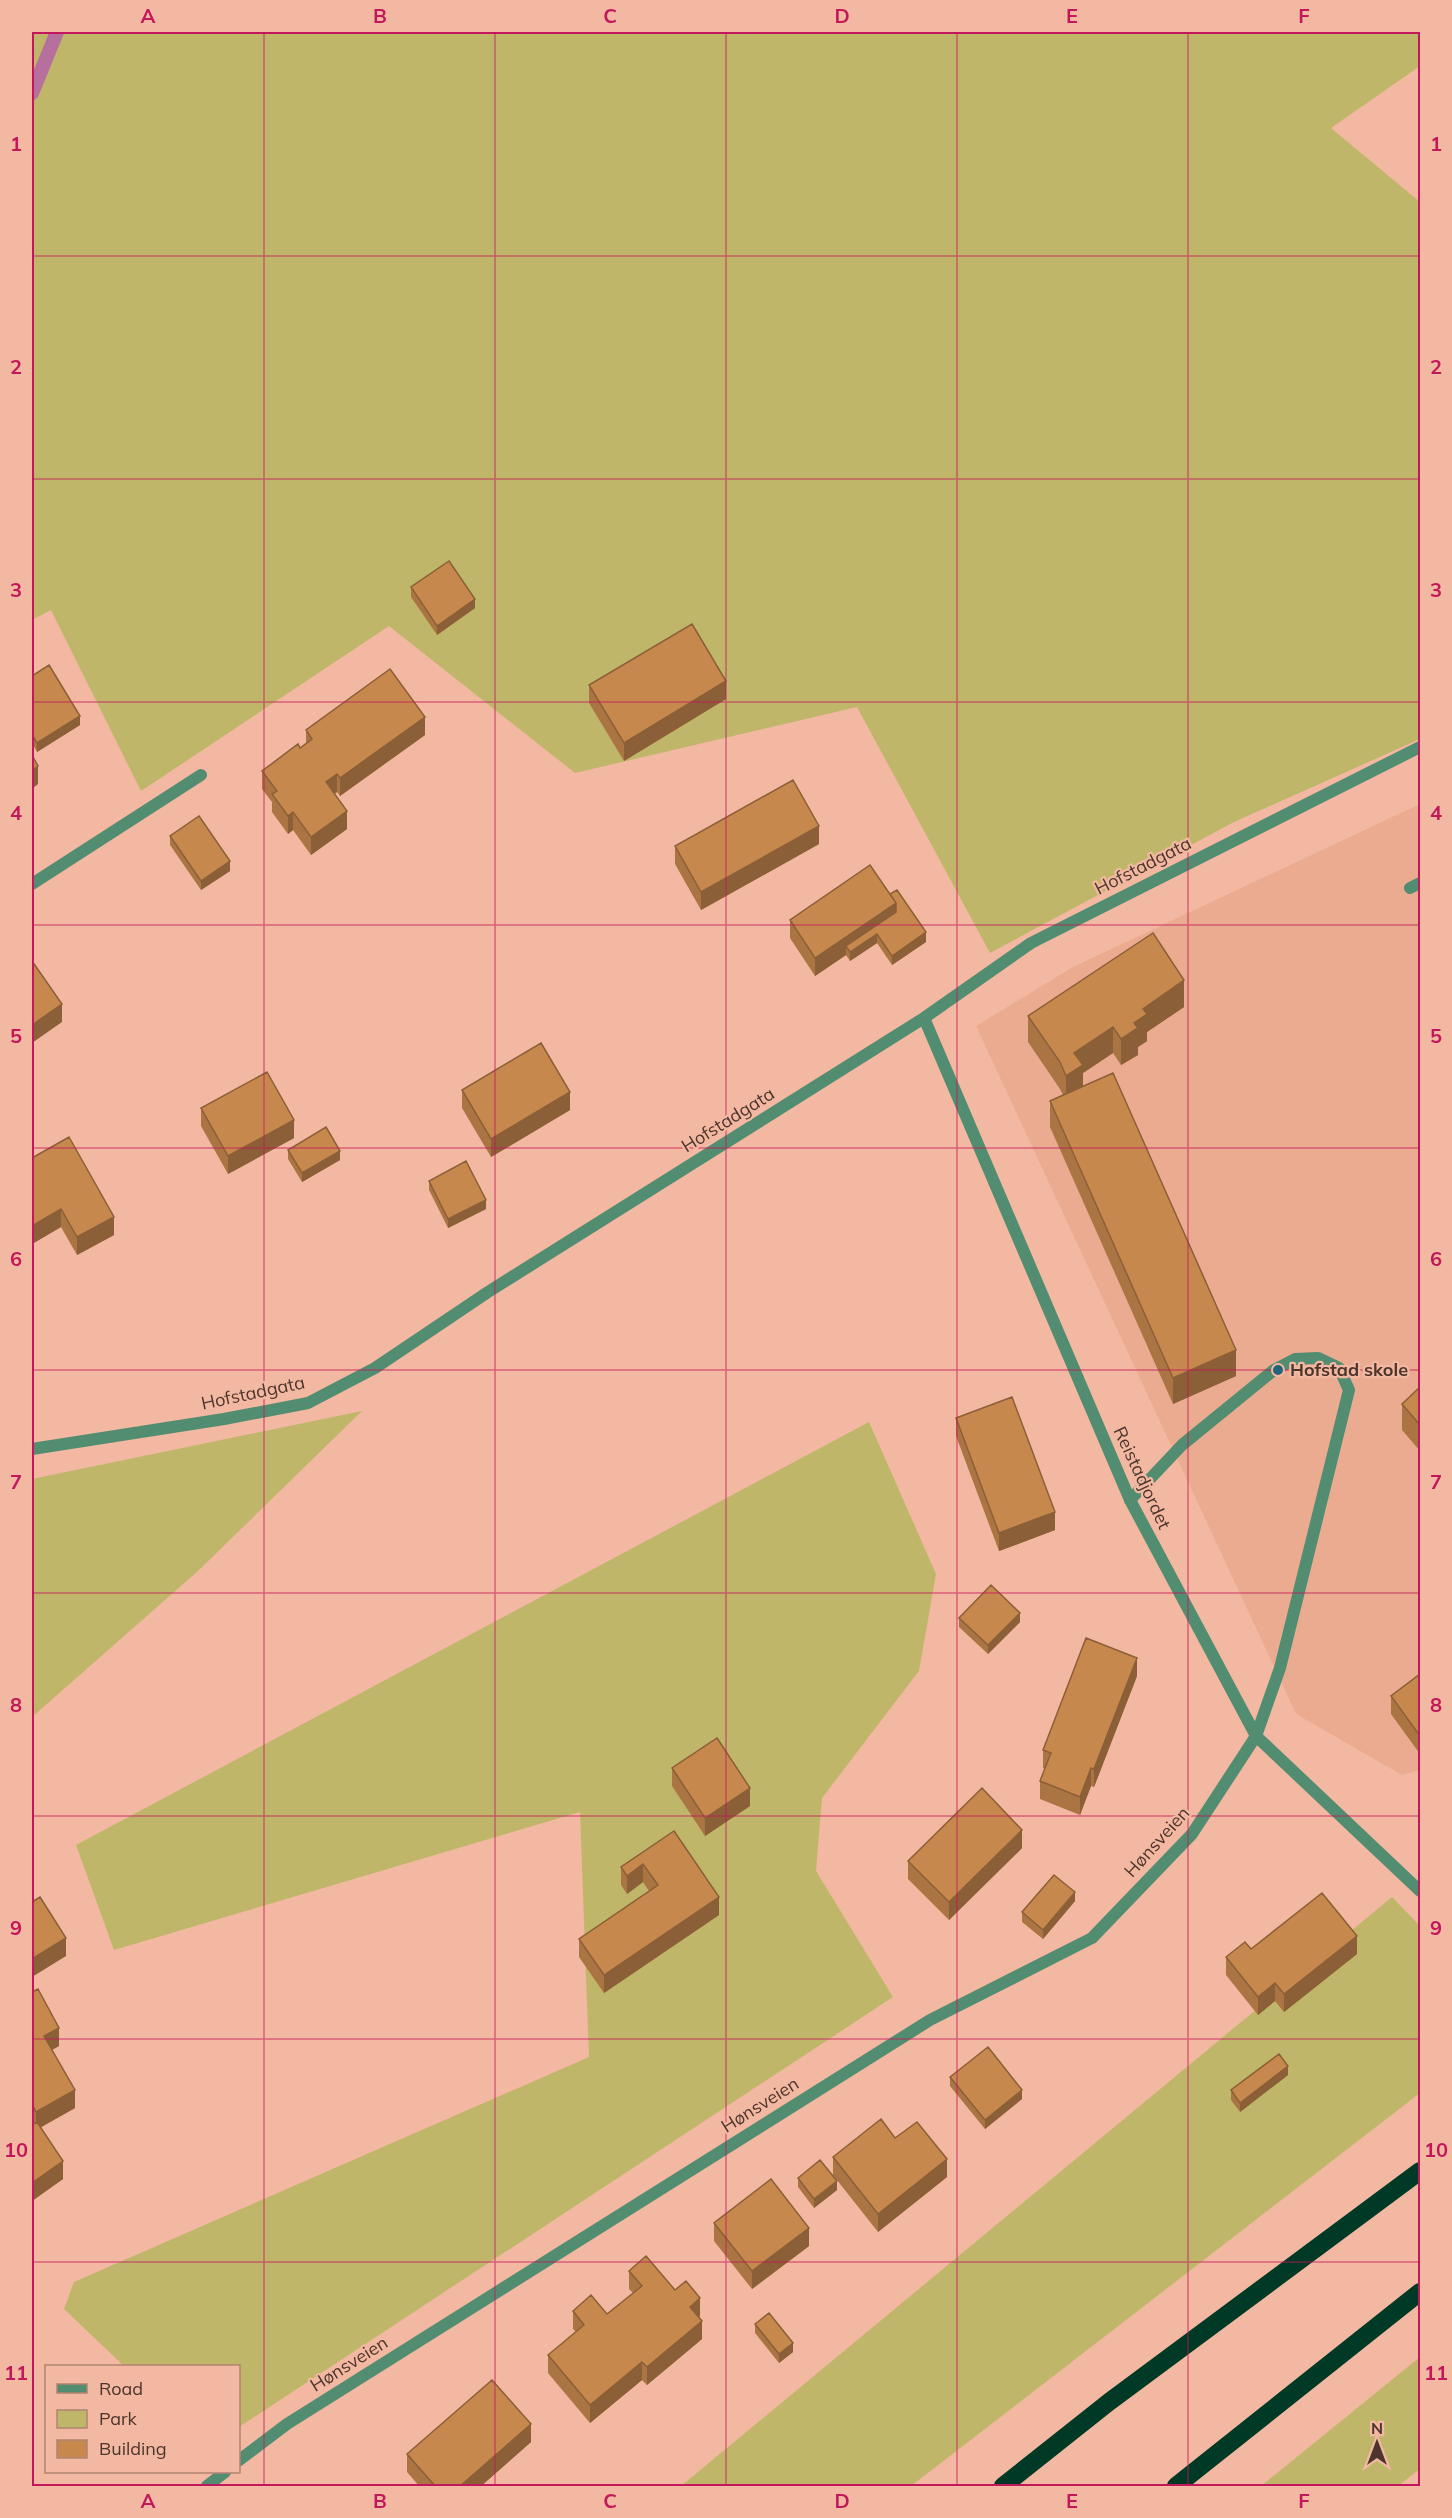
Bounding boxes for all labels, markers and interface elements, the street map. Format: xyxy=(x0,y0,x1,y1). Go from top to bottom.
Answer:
text: A xyxy=(141,3,156,28)
text: B xyxy=(373,3,387,28)
text: C xyxy=(603,3,617,28)
text: D xyxy=(834,3,850,28)
text: E xyxy=(1066,3,1078,28)
text: F xyxy=(1298,3,1310,28)
text: 1 xyxy=(10,131,22,156)
text: 1 xyxy=(1430,131,1442,156)
text: 2 xyxy=(10,354,22,379)
text: 2 xyxy=(1430,354,1442,379)
text: 3 xyxy=(10,577,22,602)
text: 3 xyxy=(1430,577,1442,602)
text: 4 xyxy=(10,800,22,825)
text: 4 xyxy=(1430,800,1442,825)
street label: Hofstadgata xyxy=(1091,831,1195,900)
text: 5 xyxy=(10,1023,22,1048)
text: 5 xyxy=(1430,1023,1442,1048)
street label: Hofstadgata xyxy=(677,1082,779,1157)
text: 6 xyxy=(10,1246,22,1271)
text: 6 xyxy=(1430,1246,1442,1271)
place label: Hofstad skole xyxy=(1290,1358,1408,1381)
marker: Hofstad skole xyxy=(1271,1363,1285,1377)
street label: Hofstadgata xyxy=(199,1370,307,1415)
street label: Reistadjordet xyxy=(1109,1423,1176,1533)
text: 7 xyxy=(10,1469,22,1494)
text: 7 xyxy=(1430,1469,1442,1494)
text: 8 xyxy=(10,1692,22,1717)
text: 8 xyxy=(1430,1692,1442,1717)
street label: Hønsveien xyxy=(1119,1802,1194,1882)
text: 9 xyxy=(10,1915,22,1940)
text: 9 xyxy=(1430,1915,1442,1940)
street label: Hønsveien xyxy=(717,2072,803,2137)
text: 10 xyxy=(4,2137,28,2162)
text: 10 xyxy=(1424,2137,1448,2162)
street label: Hønsveien xyxy=(306,2331,392,2396)
text: 11 xyxy=(4,2360,28,2385)
text: 11 xyxy=(1424,2360,1448,2385)
legend xyxy=(45,2365,240,2473)
text: Road xyxy=(99,2377,143,2400)
text: Park xyxy=(99,2407,138,2430)
north arrow xyxy=(1347,2413,1407,2473)
text: N xyxy=(1371,2418,1383,2438)
text: Building xyxy=(99,2437,167,2460)
text: A xyxy=(141,2488,156,2513)
text: B xyxy=(373,2488,387,2513)
text: C xyxy=(603,2488,617,2513)
text: D xyxy=(834,2488,850,2513)
text: E xyxy=(1066,2488,1078,2513)
text: F xyxy=(1298,2488,1310,2513)

